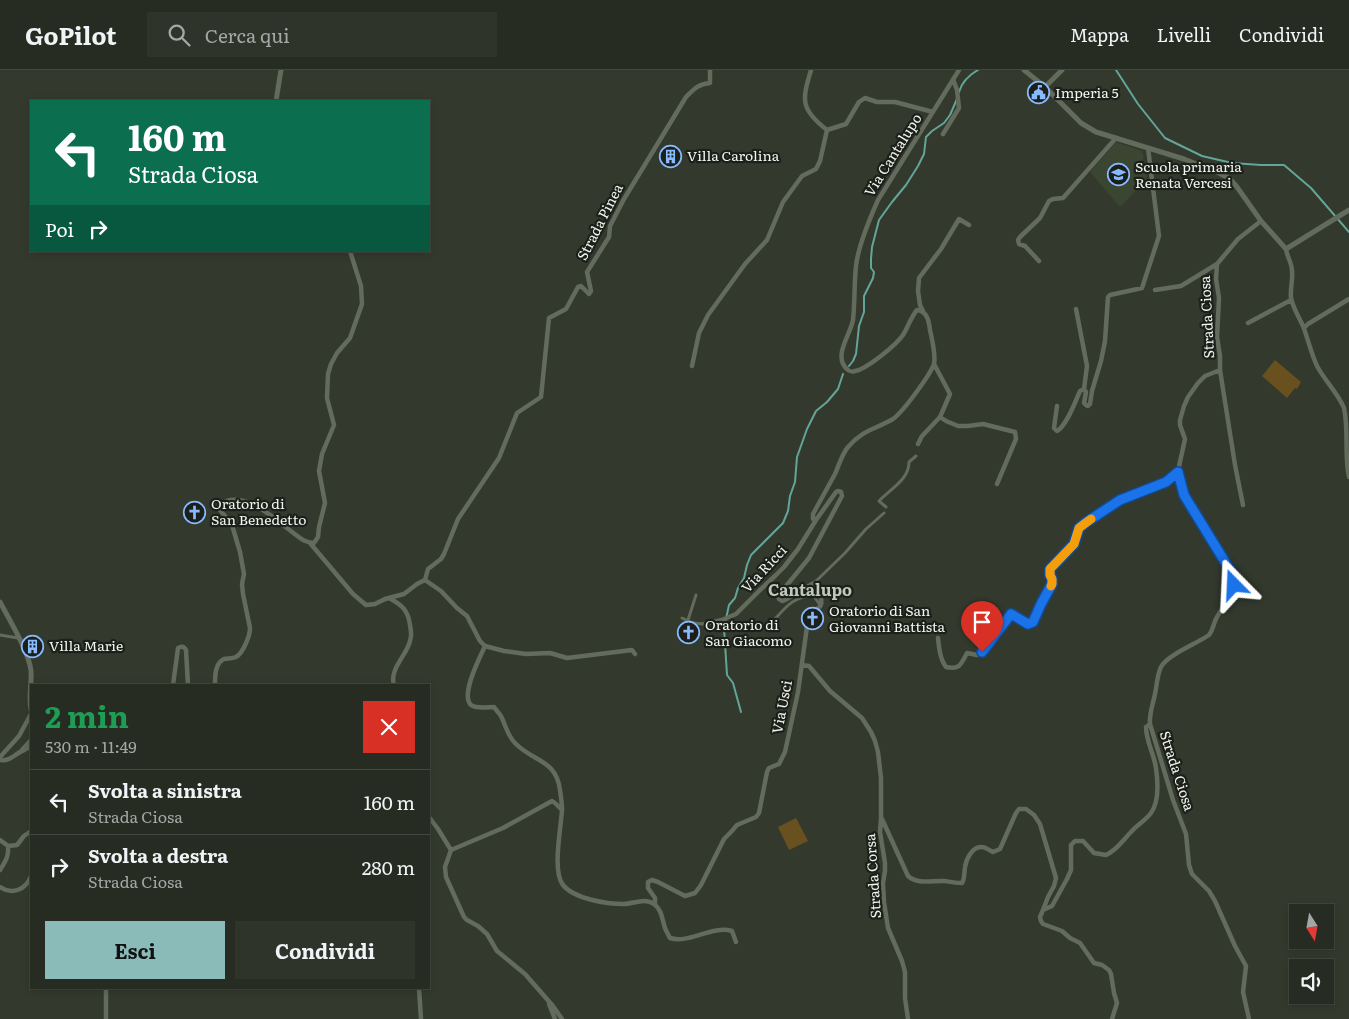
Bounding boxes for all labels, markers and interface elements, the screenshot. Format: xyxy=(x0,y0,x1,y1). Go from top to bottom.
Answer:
search box xyxy=(147,12,497,57)
text: GoPilot xyxy=(25,17,117,52)
icon: search xyxy=(165,21,193,49)
text: Cerca qui xyxy=(205,21,290,49)
text: Mappa xyxy=(1070,21,1129,48)
text: Livelli xyxy=(1157,21,1211,48)
text: Condividi xyxy=(1239,21,1324,48)
public building icon: Imperia 5 xyxy=(1027,81,1051,105)
place label: Imperia 5 xyxy=(1055,82,1119,102)
street label: Via Cantalupo xyxy=(859,109,926,200)
text: 160 m xyxy=(128,110,226,162)
icon: left xyxy=(45,120,110,185)
building icon: Villa Carolina xyxy=(659,144,683,168)
place label: Villa Carolina xyxy=(687,145,780,165)
place label: Scuola primaria Renata Vercesi xyxy=(1135,156,1242,192)
text: Strada Ciosa xyxy=(128,157,258,190)
school or university icon: Scuola primaria Renata Vercesi xyxy=(1107,163,1131,187)
street label: Strada Pinea xyxy=(571,179,627,263)
text: Poi xyxy=(45,215,74,243)
icon: right xyxy=(84,215,112,243)
street label: Strada Ciosa xyxy=(1194,275,1218,359)
place label: Oratorio di San Benedetto xyxy=(211,493,306,529)
church icon: Oratorio di San Benedetto xyxy=(183,500,207,524)
street label: Via Ricci xyxy=(736,540,791,597)
position arrow xyxy=(1207,558,1259,610)
district label: Cantalupo xyxy=(768,577,852,601)
place label: Oratorio di San Giovanni Battista xyxy=(829,600,946,636)
pin xyxy=(961,601,1003,652)
church icon: Oratorio di San Giovanni Battista xyxy=(801,607,825,631)
icon: arrive xyxy=(968,608,996,636)
place label: Oratorio di San Giacomo xyxy=(705,614,792,650)
church icon: Oratorio di San Giacomo xyxy=(677,621,701,645)
building icon: Villa Marie xyxy=(21,634,45,658)
place label: Villa Marie xyxy=(49,635,123,655)
street label: Via Usci xyxy=(766,678,796,735)
text: 2 min xyxy=(45,693,129,737)
button: close xyxy=(363,701,415,753)
street label: Strada Ciosa xyxy=(1156,728,1200,814)
text: 530 m · 11:49 xyxy=(45,734,137,758)
text: Svolta a sinistra xyxy=(88,776,242,804)
icon: left xyxy=(45,788,73,816)
text: 160 m xyxy=(364,788,415,816)
text: Strada Ciosa xyxy=(88,804,183,828)
street label: Strada Corsa xyxy=(859,833,885,919)
text: Svolta a destra xyxy=(88,841,228,869)
icon: right xyxy=(45,853,73,881)
text: 280 m xyxy=(362,853,415,881)
text: Strada Ciosa xyxy=(88,869,183,893)
north arrow xyxy=(1289,904,1334,949)
map controls xyxy=(1289,904,1334,1004)
button: Esci xyxy=(45,921,225,979)
button: Condividi xyxy=(235,921,415,979)
button: sound xyxy=(1289,959,1334,1004)

